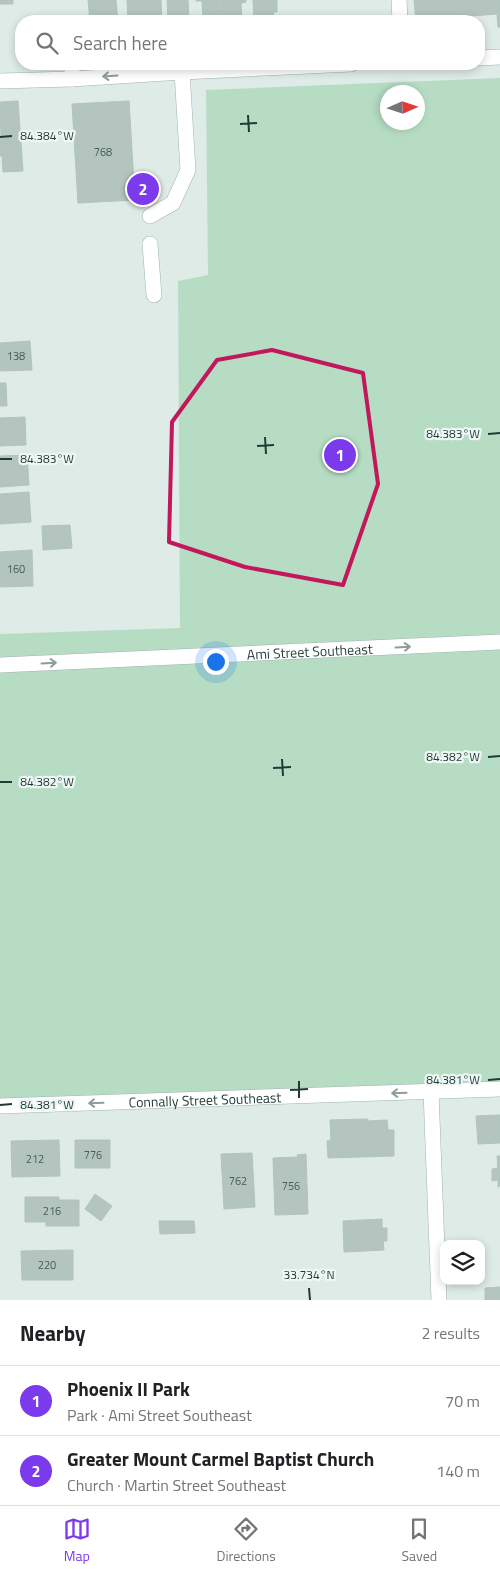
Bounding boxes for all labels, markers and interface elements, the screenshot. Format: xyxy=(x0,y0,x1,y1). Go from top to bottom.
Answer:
search box xyxy=(15,15,485,70)
text: Search here xyxy=(73,28,167,57)
icon: search xyxy=(33,29,61,57)
one-way arrow xyxy=(102,72,118,81)
north arrow xyxy=(380,85,425,130)
text: 84.384°W xyxy=(20,126,74,145)
house number: 768 xyxy=(94,144,112,160)
pin: 2 xyxy=(127,170,159,208)
house number: 138 xyxy=(7,348,25,364)
text: 84.383°W xyxy=(426,424,480,443)
pin: 1 xyxy=(324,436,356,474)
text: 84.383°W xyxy=(20,449,74,468)
house number: 160 xyxy=(7,561,25,577)
street label: Ami Street Southeast xyxy=(246,637,373,664)
one-way arrow xyxy=(395,642,411,651)
your location xyxy=(203,649,229,675)
one-way arrow xyxy=(40,658,56,667)
text: 84.382°W xyxy=(426,747,480,766)
text: 84.382°W xyxy=(20,772,74,791)
text: 84.381°W xyxy=(426,1070,480,1089)
street label: Connally Street Southeast xyxy=(128,1086,282,1112)
one-way arrow xyxy=(391,1088,408,1098)
text: 84.381°W xyxy=(20,1095,74,1114)
one-way arrow xyxy=(89,1098,105,1108)
house number: 776 xyxy=(84,1147,102,1163)
house number: 212 xyxy=(26,1151,44,1167)
house number: 762 xyxy=(229,1173,247,1189)
house number: 756 xyxy=(282,1178,300,1194)
house number: 216 xyxy=(43,1203,61,1219)
map controls xyxy=(440,1240,485,1285)
button: layers xyxy=(440,1240,485,1285)
house number: 220 xyxy=(38,1257,56,1273)
text: 33.734°N xyxy=(283,1265,335,1284)
text: Nearby xyxy=(20,1317,85,1349)
text: 2 results xyxy=(421,1321,480,1345)
text: Phoenix II Park xyxy=(67,1374,190,1403)
text: 1 xyxy=(32,1389,40,1413)
text: 70 m xyxy=(445,1389,480,1413)
text: Park · Ami Street Southeast xyxy=(67,1403,252,1427)
text: Greater Mount Carmel Baptist Church xyxy=(67,1444,374,1473)
text: 2 xyxy=(32,1459,40,1483)
text: 140 m xyxy=(436,1459,480,1483)
text: Church · Martin Street Southeast xyxy=(67,1473,286,1497)
tab: Map xyxy=(63,1515,91,1566)
tab: Directions xyxy=(216,1515,276,1566)
tab: Saved xyxy=(402,1515,437,1566)

